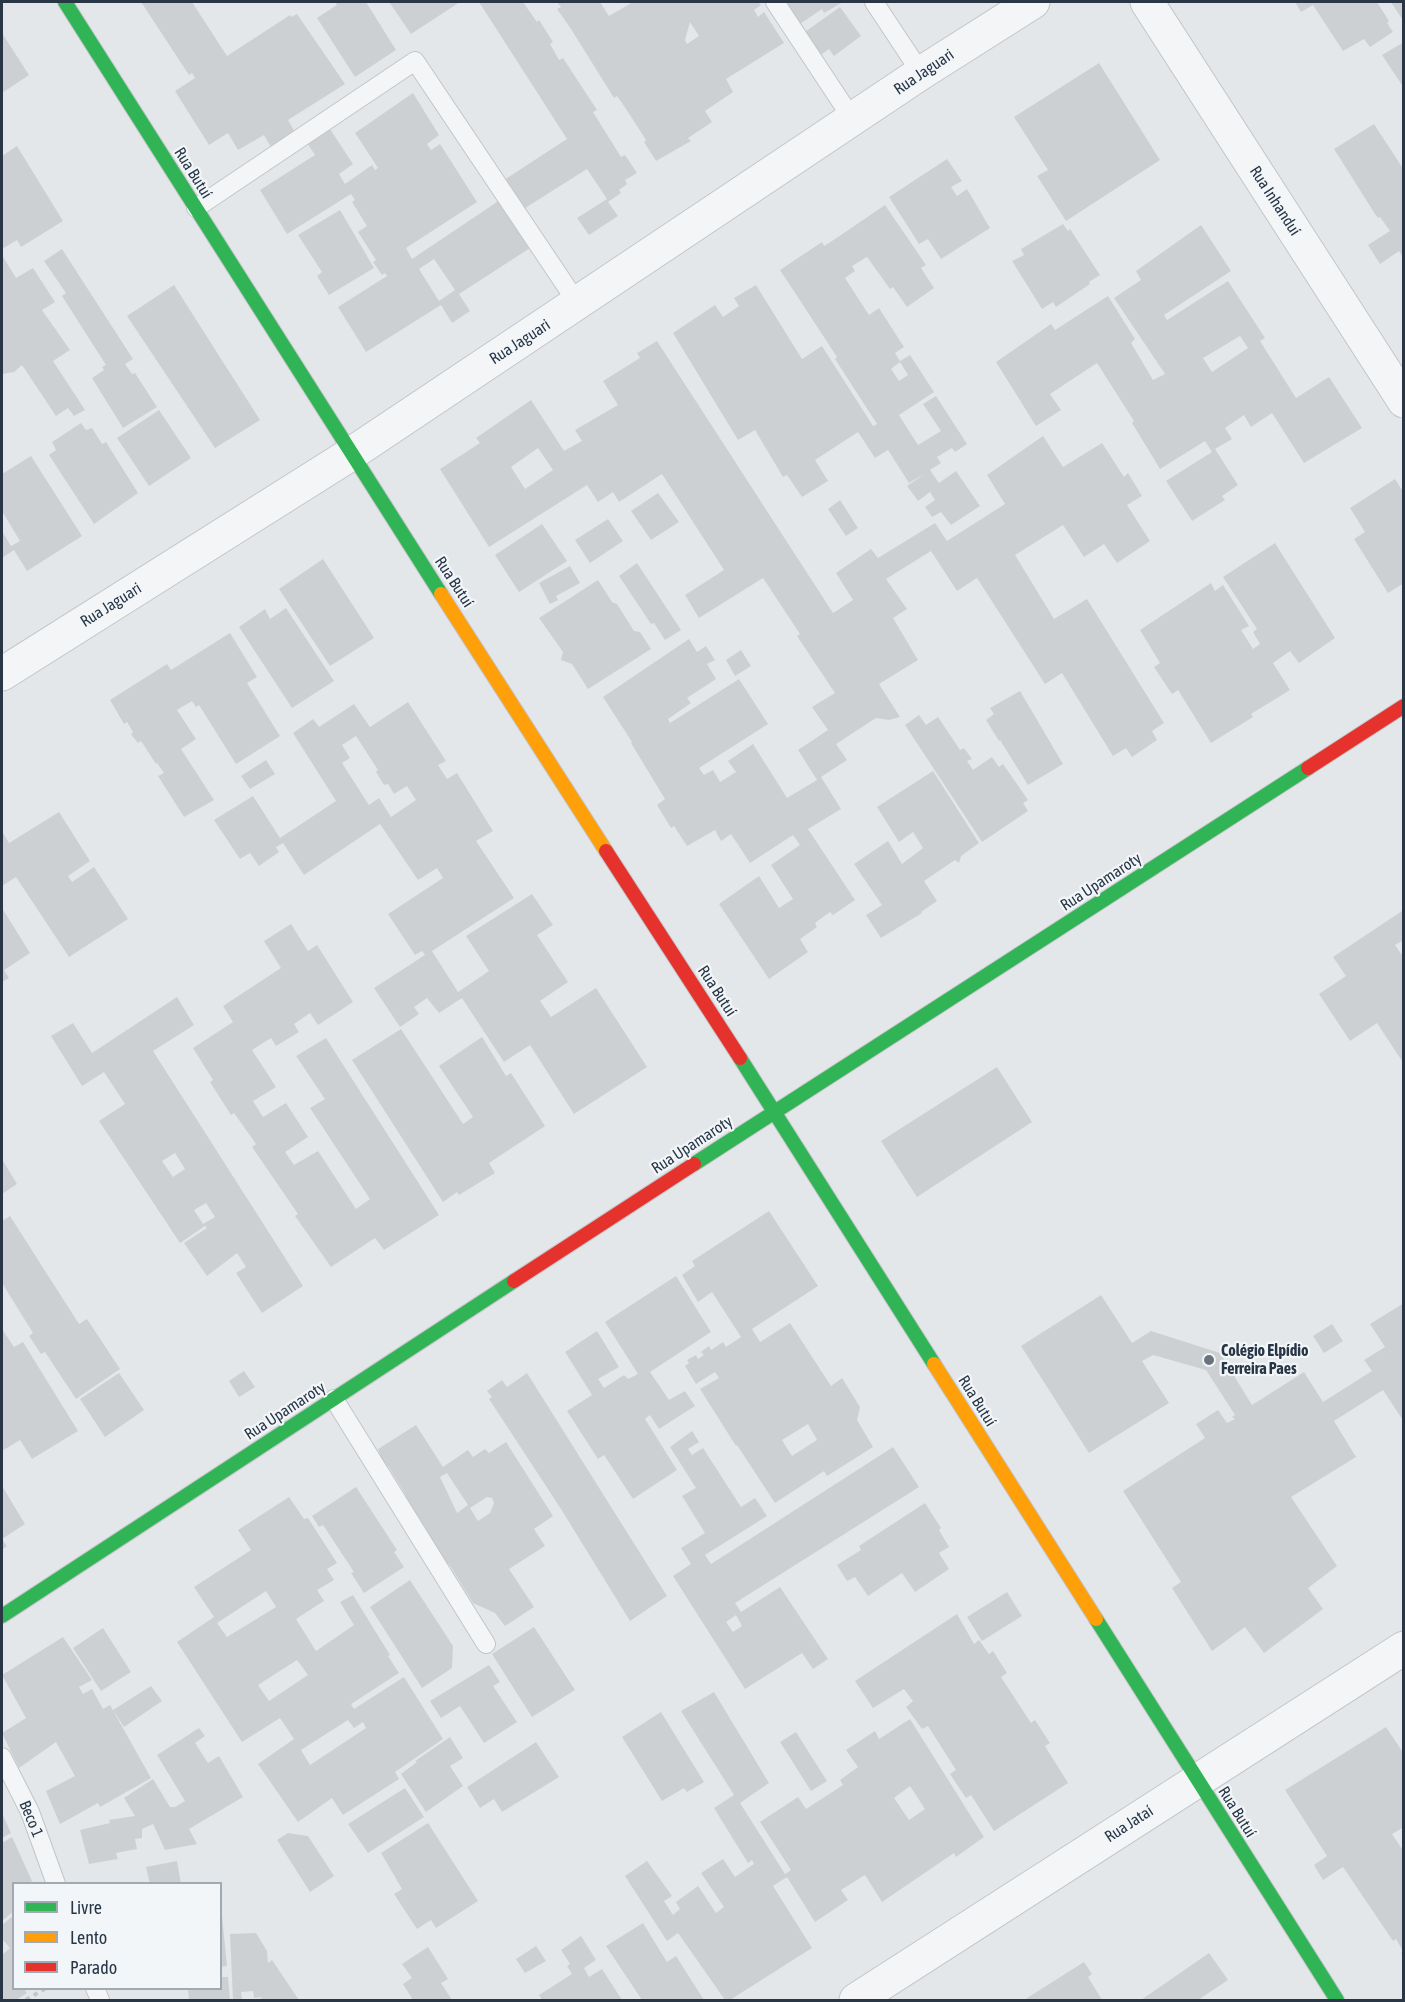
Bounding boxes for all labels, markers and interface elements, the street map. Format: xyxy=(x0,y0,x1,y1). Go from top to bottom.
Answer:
street label: Rua Jaguari xyxy=(890,45,958,99)
street label: Rua Butuí xyxy=(170,144,216,202)
street label: Rua Inhanduí xyxy=(1245,163,1305,239)
street label: Rua Jaguari xyxy=(486,315,554,369)
street label: Rua Butuí xyxy=(431,553,477,611)
street label: Rua Jaguari xyxy=(77,579,145,631)
street label: Rua Upamaroty xyxy=(1057,849,1145,915)
street label: Rua Butuí xyxy=(694,962,740,1020)
street label: Rua Upamaroty xyxy=(648,1112,736,1178)
place label: Colégio Elpídio Ferreira Paes xyxy=(1221,1341,1308,1379)
marker: Colégio Elpídio Ferreira Paes xyxy=(1202,1353,1216,1367)
street label: Rua Butuí xyxy=(954,1372,1000,1430)
street label: Rua Upamaroty xyxy=(241,1378,329,1444)
street label: Rua Butuí xyxy=(1214,1783,1260,1841)
street label: Beco 1 xyxy=(15,1798,47,1840)
street label: Rua Jataí xyxy=(1101,1801,1157,1847)
legend xyxy=(12,1882,222,1990)
text: Livre xyxy=(70,1897,102,1918)
text: Lento xyxy=(70,1927,107,1948)
text: Parado xyxy=(70,1957,117,1978)

